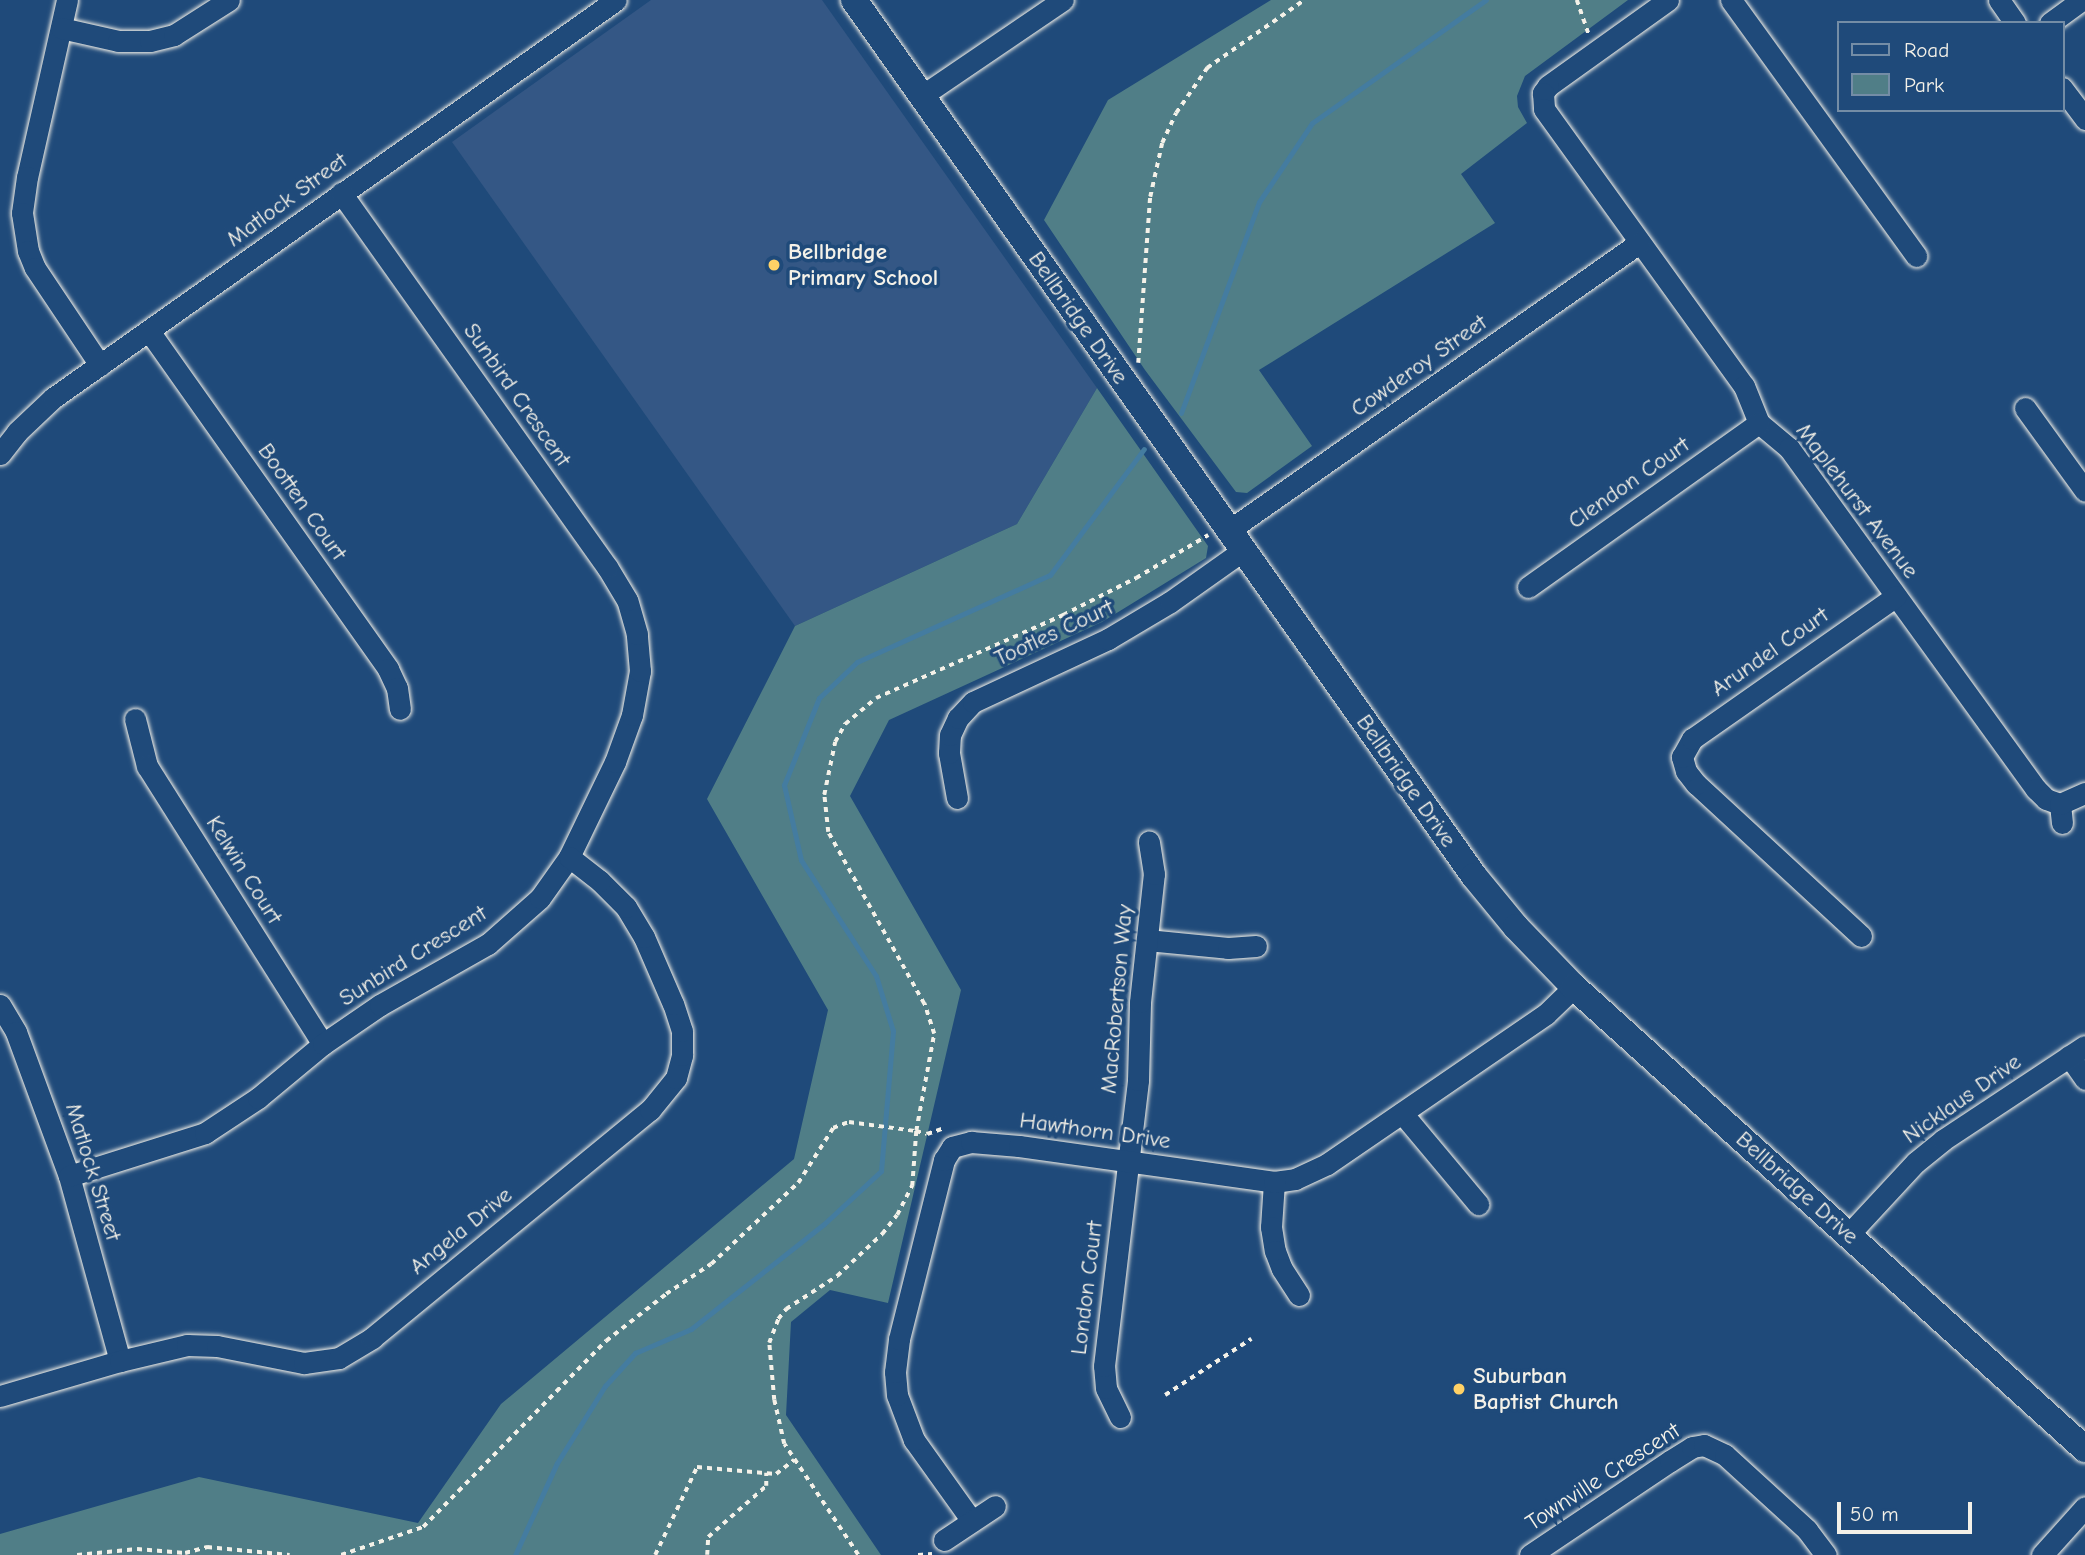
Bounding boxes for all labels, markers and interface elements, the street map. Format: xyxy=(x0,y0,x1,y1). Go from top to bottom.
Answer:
legend xyxy=(1836,21,2064,112)
text: Road xyxy=(1904,38,1949,62)
text: Park xyxy=(1904,73,1944,97)
street label: Matlock Street xyxy=(221,147,353,253)
place label: Bellbridge Primary School xyxy=(788,238,938,292)
street label: Bellbridge Drive xyxy=(1022,246,1134,390)
marker: Bellbridge Primary School xyxy=(766,257,782,273)
street label: Cowderoy Street xyxy=(1346,309,1492,423)
street label: Sunbird Crescent xyxy=(457,318,577,472)
street label: Maplehurst Avenue xyxy=(1790,418,1924,584)
street label: Clendon Court xyxy=(1563,431,1695,535)
street label: Bootten Court xyxy=(252,438,352,566)
street label: Tootles Court xyxy=(990,593,1118,673)
street label: Arundel Court xyxy=(1706,601,1834,703)
street label: Bellbridge Drive xyxy=(1350,709,1462,853)
street label: Kelwin Court xyxy=(200,811,288,929)
street label: Sunbird Crescent xyxy=(334,900,492,1012)
street label: MacRobertson Way xyxy=(1095,903,1139,1095)
street label: Nicklaus Drive xyxy=(1898,1048,2026,1150)
street label: Matlock Street xyxy=(59,1100,127,1244)
street label: Hawthorn Drive xyxy=(1018,1107,1172,1155)
street label: Bellbridge Drive xyxy=(1730,1126,1864,1250)
street label: Angela Drive xyxy=(404,1181,518,1281)
street label: London Court xyxy=(1065,1220,1109,1356)
place label: Suburban Baptist Church xyxy=(1473,1362,1619,1416)
marker: Suburban Baptist Church xyxy=(1451,1381,1467,1397)
street label: Townville Crescent xyxy=(1521,1417,1685,1537)
scale bar xyxy=(1840,1488,1975,1532)
text: 50 m xyxy=(1850,1502,1899,1526)

